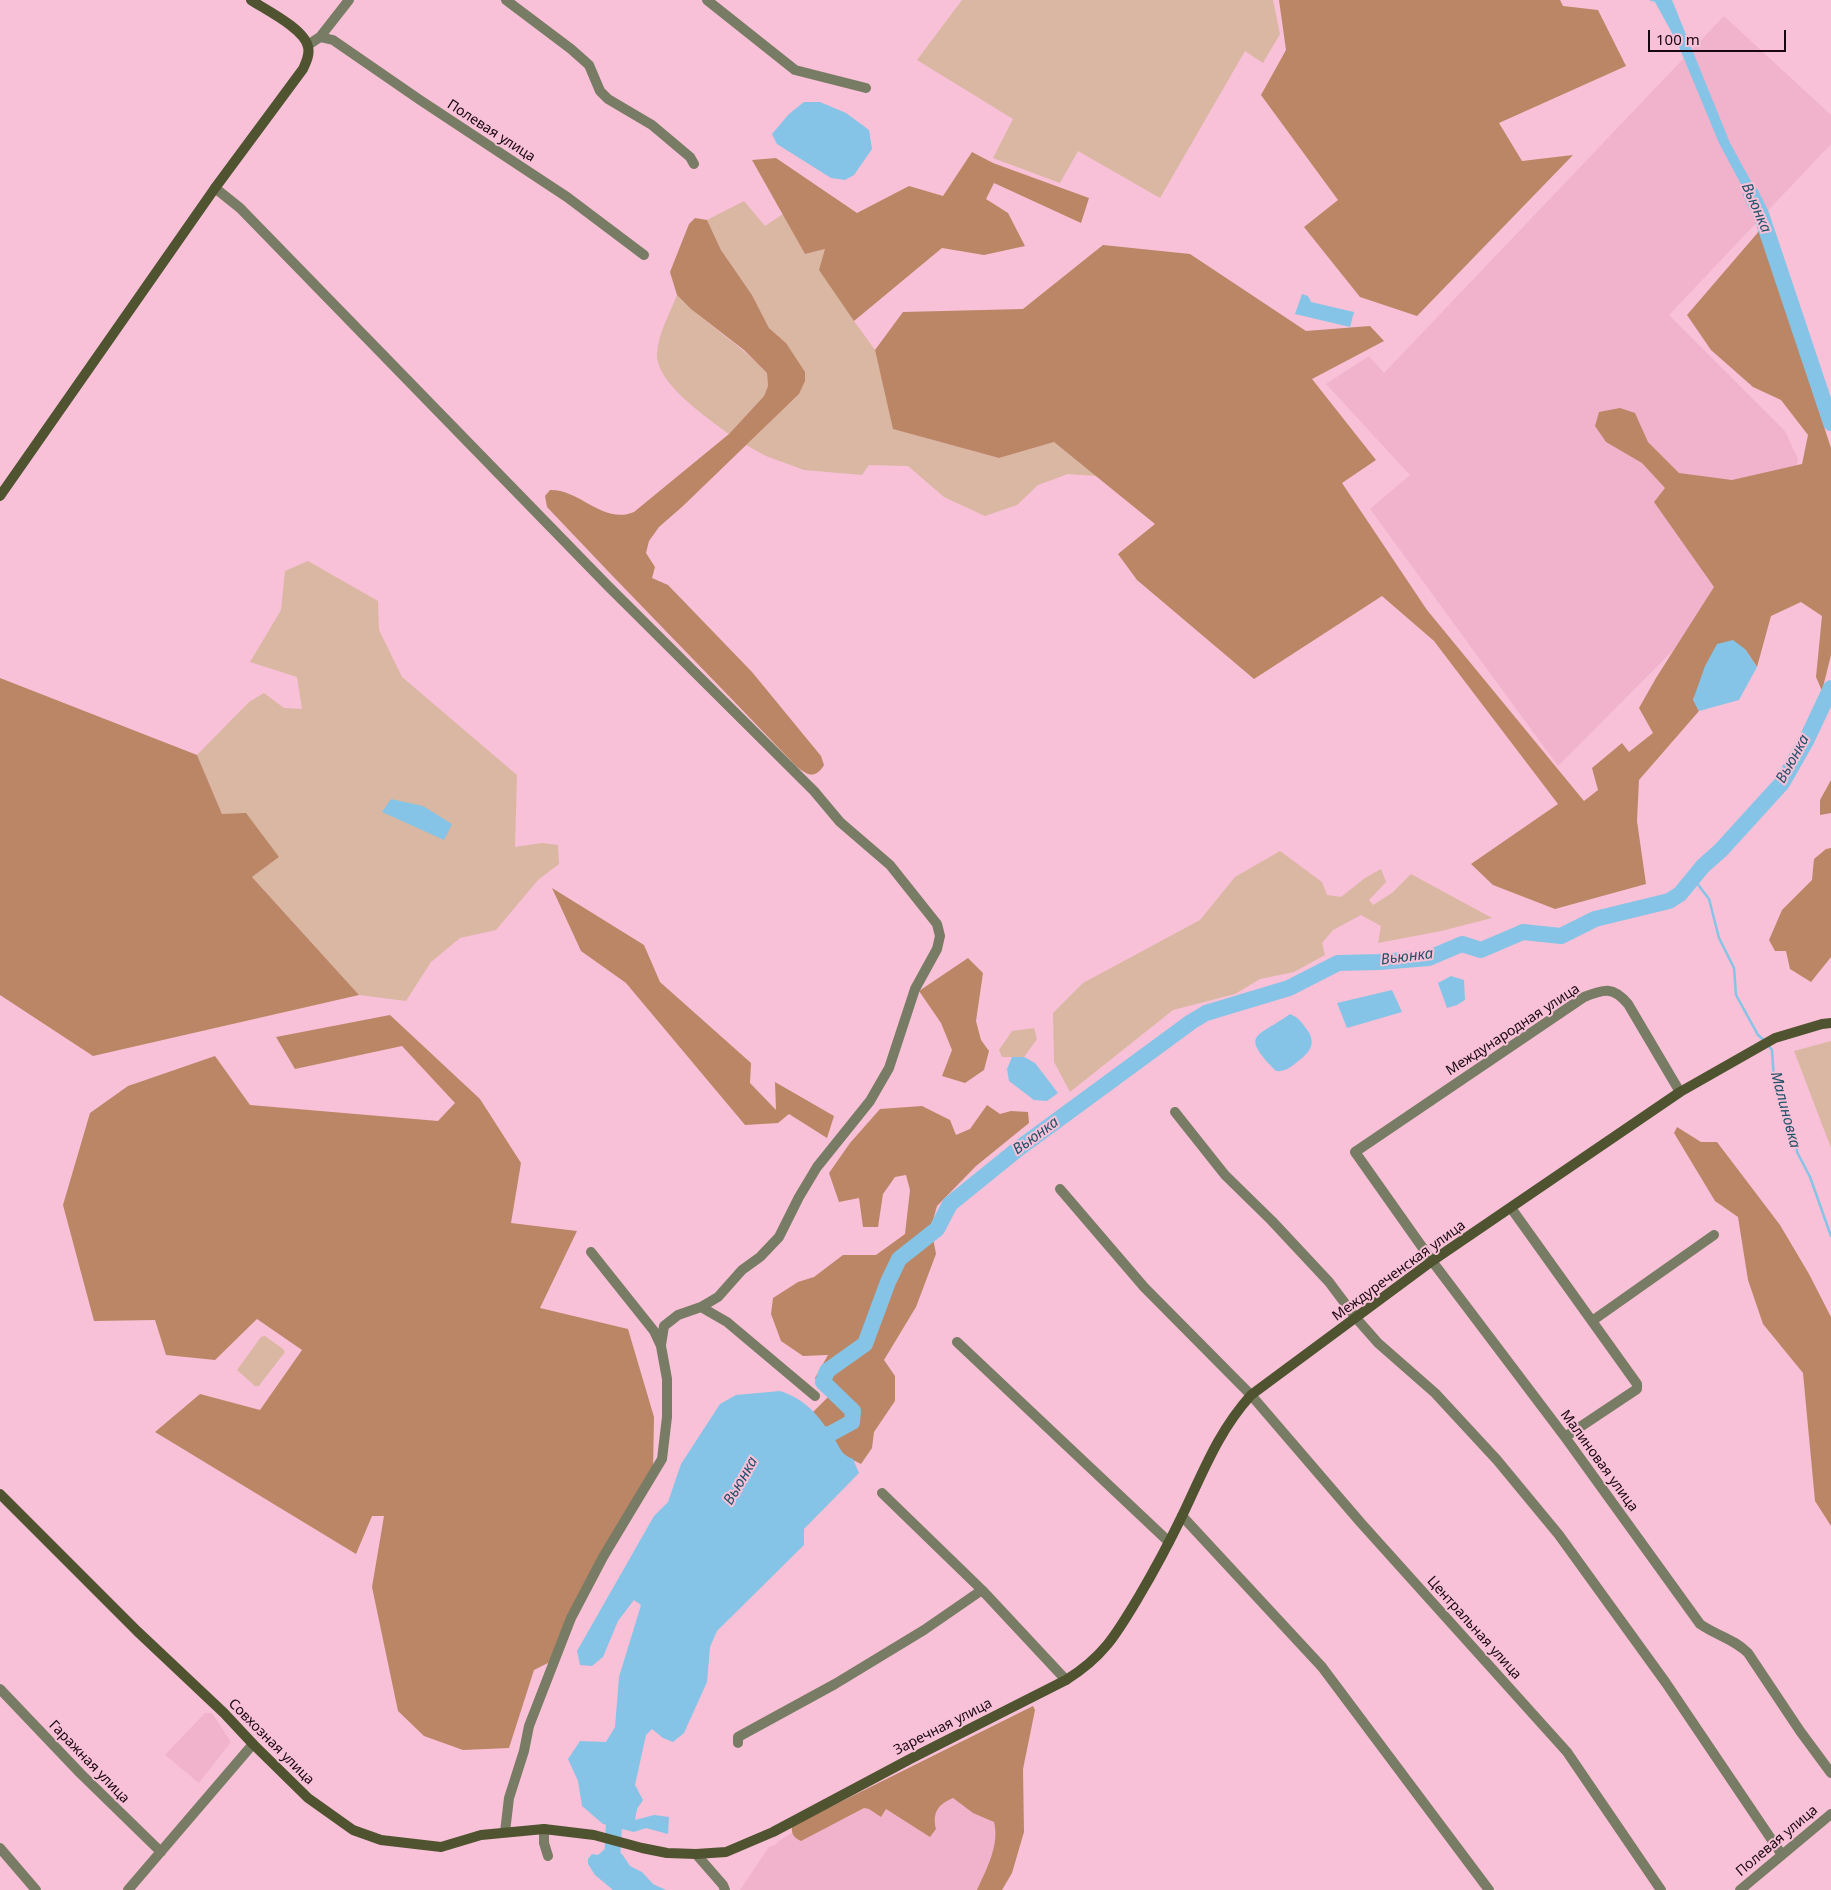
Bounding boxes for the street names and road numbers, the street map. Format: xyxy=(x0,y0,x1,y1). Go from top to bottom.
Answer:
street label: Полевая улица xyxy=(444,96,538,166)
street label: Международная улица xyxy=(1443,981,1583,1079)
street label: Междуреченская улица xyxy=(1329,1217,1469,1325)
street label: Малиновая улица xyxy=(1557,1407,1641,1515)
street label: Центральная улица xyxy=(1423,1573,1525,1683)
street label: Заречная улица xyxy=(891,1695,995,1759)
street label: Совхозная улица xyxy=(225,1696,317,1788)
street label: Гаражная улица xyxy=(45,1717,133,1807)
street label: Полевая улица xyxy=(1733,1802,1821,1880)

